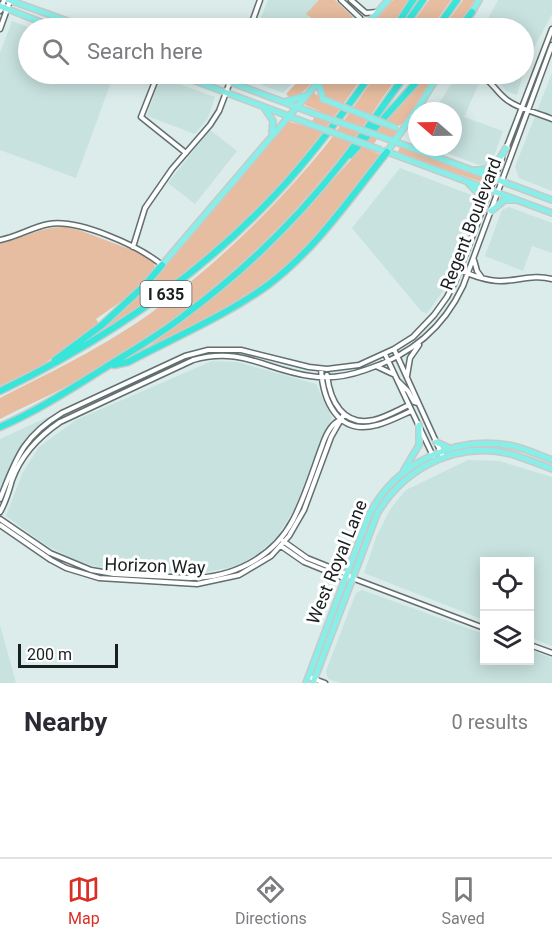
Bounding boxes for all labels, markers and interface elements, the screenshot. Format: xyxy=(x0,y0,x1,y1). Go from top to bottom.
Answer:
search box xyxy=(18,18,534,84)
icon: search xyxy=(39,35,72,68)
text: Search here xyxy=(87,39,203,64)
north arrow xyxy=(408,102,462,156)
street label: Regent Boulevard xyxy=(436,155,505,293)
road number: I 635 xyxy=(140,281,192,307)
street label: West Royal Lane xyxy=(302,497,371,627)
street label: Horizon Way xyxy=(104,553,206,578)
map controls xyxy=(480,557,534,665)
button: locate xyxy=(480,557,534,611)
button: layers xyxy=(480,611,534,665)
scale bar xyxy=(18,641,118,668)
text: 200 m xyxy=(27,645,72,664)
text: Nearby xyxy=(24,707,107,737)
text: 0 results xyxy=(452,710,528,734)
tab: Map xyxy=(67,873,100,928)
tab: Directions xyxy=(235,873,307,928)
tab: Saved xyxy=(441,873,485,928)

